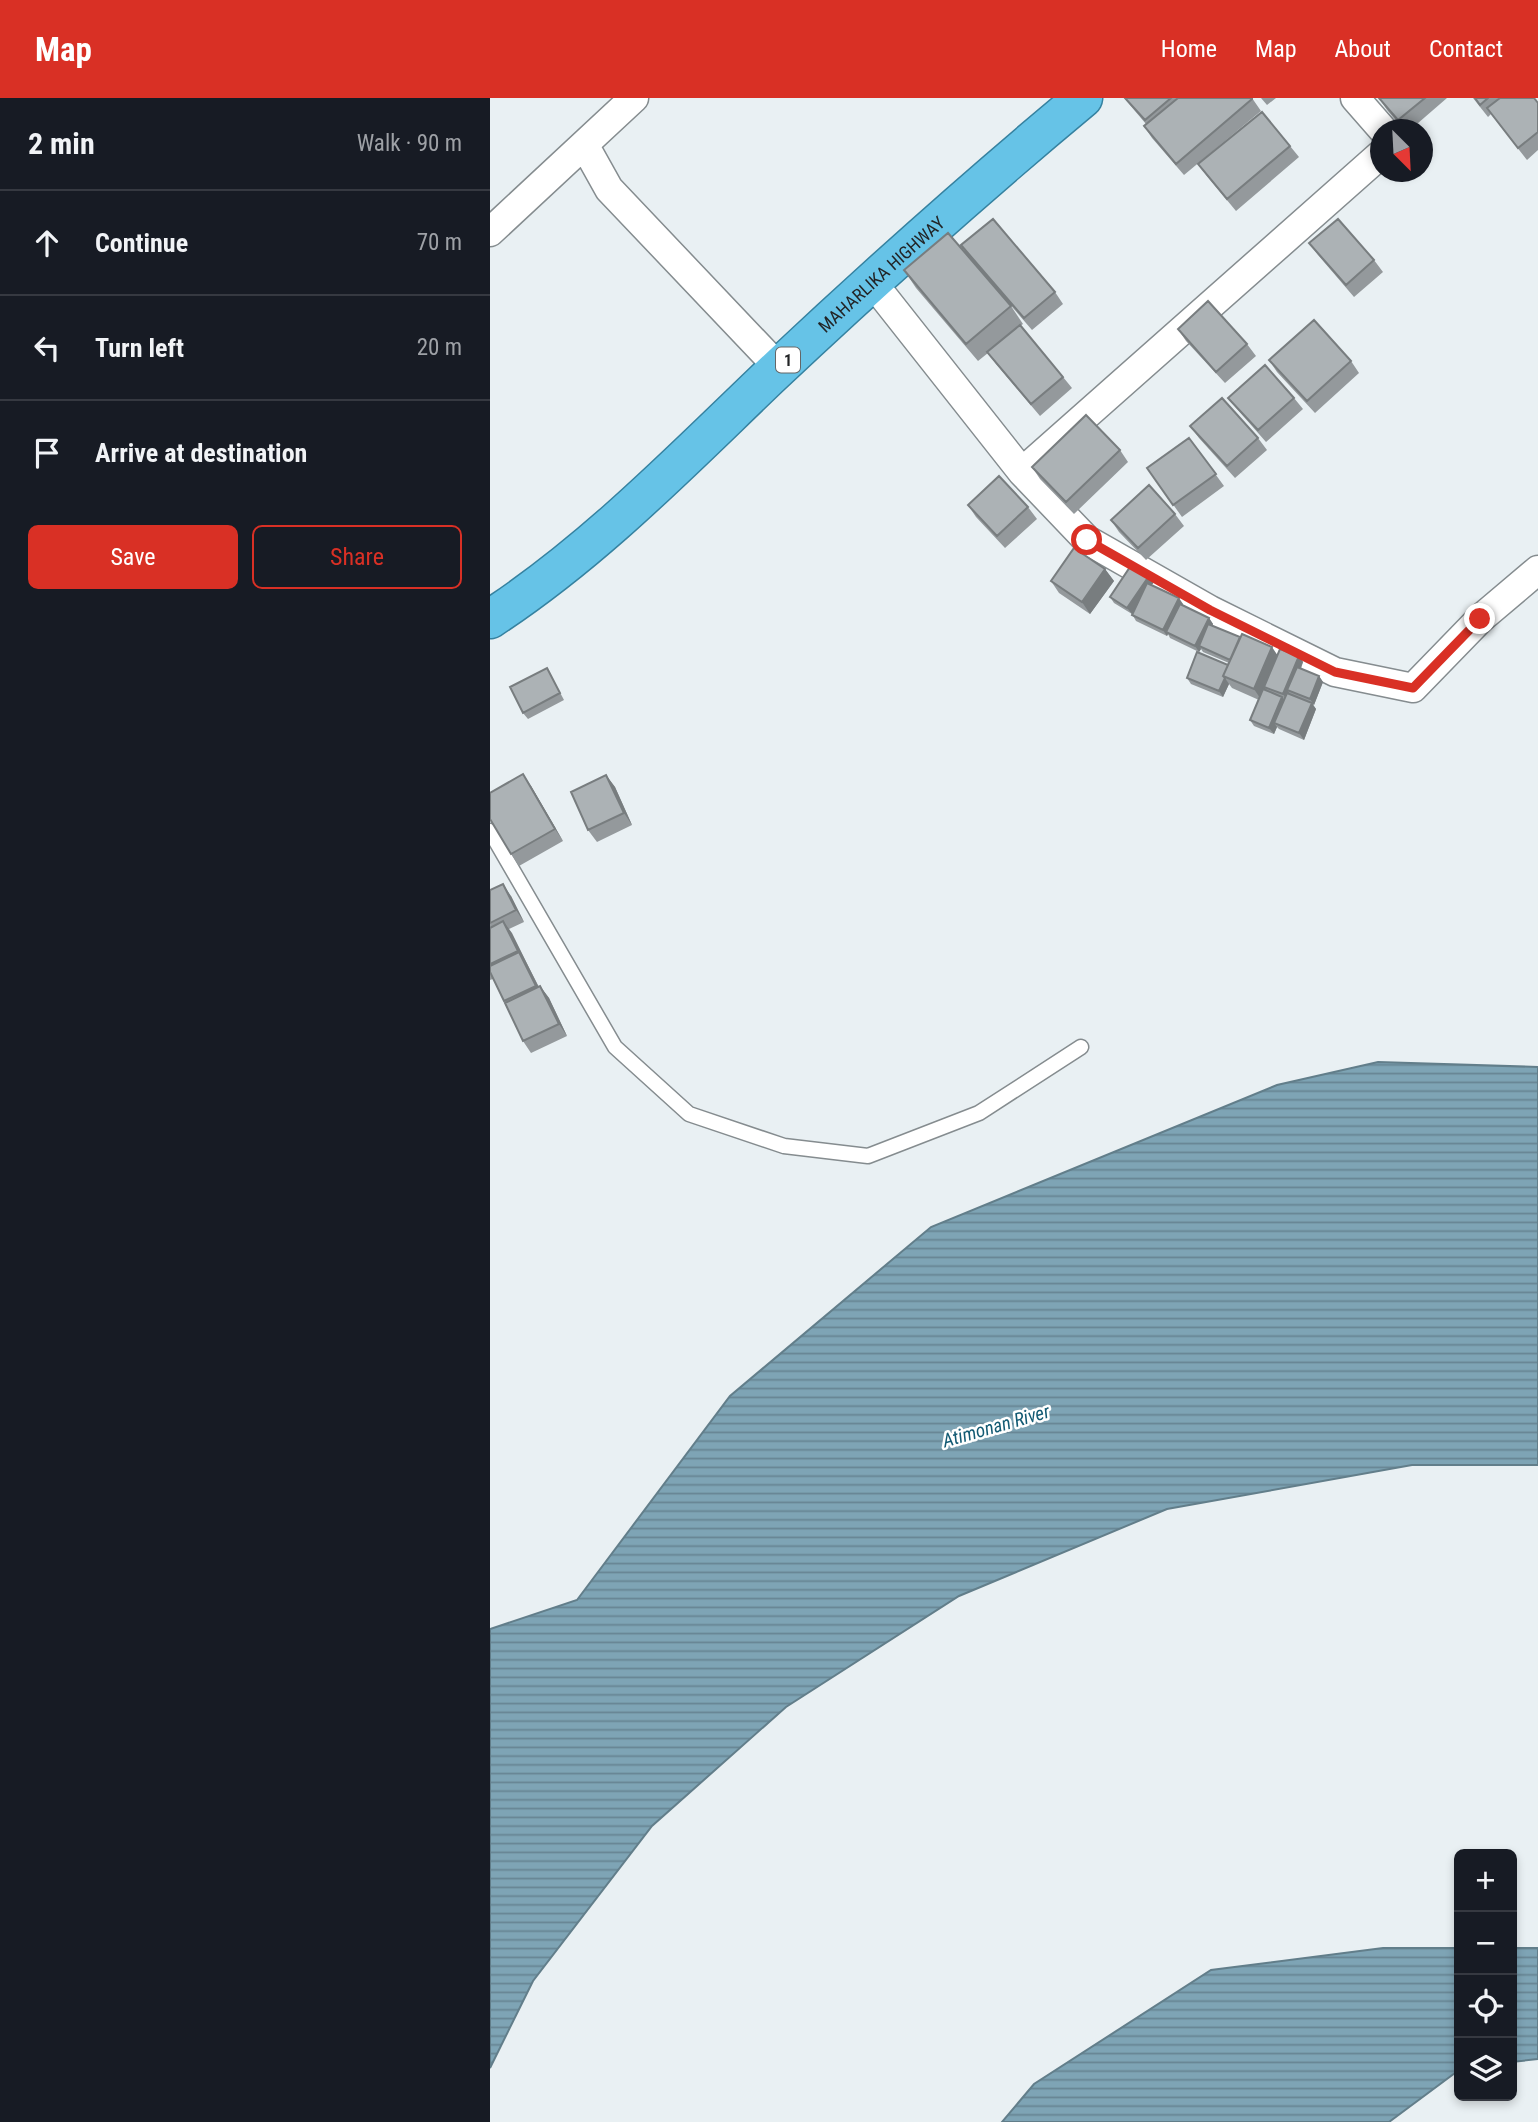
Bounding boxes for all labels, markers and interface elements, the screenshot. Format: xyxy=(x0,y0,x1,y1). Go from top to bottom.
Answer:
text: Map xyxy=(35,30,92,69)
text: Home xyxy=(1161,35,1217,63)
text: Map xyxy=(1255,35,1297,63)
text: About xyxy=(1335,35,1391,63)
text: Contact xyxy=(1429,35,1503,63)
north arrow xyxy=(1370,119,1433,182)
text: 2 min xyxy=(28,126,95,161)
text: Walk · 90 m xyxy=(357,130,462,157)
street label: MAHARLIKA HIGHWAY xyxy=(814,211,949,336)
icon: ahead xyxy=(28,224,66,262)
text: Continue xyxy=(95,228,188,258)
text: 70 m xyxy=(417,229,462,256)
icon: left xyxy=(28,329,66,367)
text: Turn left xyxy=(95,333,184,363)
text: 20 m xyxy=(417,334,462,361)
road number: 1 xyxy=(776,348,800,372)
icon: arrive xyxy=(28,434,66,472)
text: Arrive at destination xyxy=(95,438,307,468)
route start xyxy=(1071,524,1102,555)
button: Save xyxy=(28,525,238,589)
button: Share xyxy=(252,525,462,589)
route end xyxy=(1464,603,1495,634)
water label: Atimonan River xyxy=(939,1400,1053,1453)
map controls xyxy=(1454,1849,1517,2101)
button: + xyxy=(1454,1849,1517,1912)
button: − xyxy=(1454,1912,1517,1975)
button: locate xyxy=(1454,1975,1517,2038)
button: layers xyxy=(1454,2038,1517,2101)

